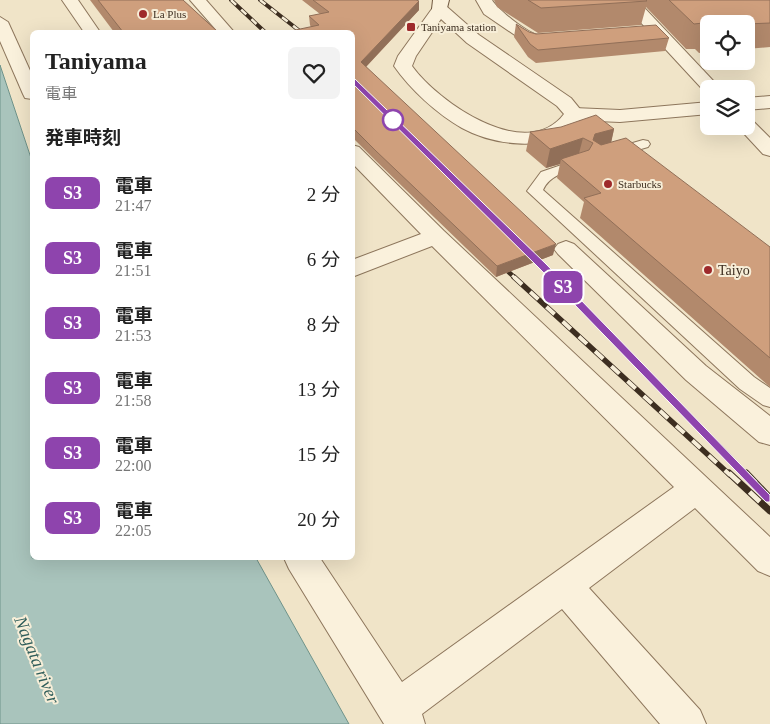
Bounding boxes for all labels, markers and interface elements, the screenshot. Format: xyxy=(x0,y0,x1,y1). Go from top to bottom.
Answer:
marker: La Plus xyxy=(137,8,149,20)
place label: La Plus xyxy=(153,8,186,20)
map controls xyxy=(700,15,755,135)
button: locate xyxy=(700,15,755,70)
marker: Taniyama station xyxy=(405,21,417,33)
place label: Taniyama station xyxy=(421,21,497,33)
button: heart xyxy=(288,47,340,99)
text: Taniyama xyxy=(45,48,147,74)
button: layers xyxy=(700,80,755,135)
text: 電車 xyxy=(45,85,77,102)
unlabelled marker xyxy=(382,109,404,131)
text: 発車時刻 xyxy=(45,127,121,148)
text: 電車 xyxy=(115,175,153,196)
marker: Starbucks xyxy=(602,178,614,190)
place label: Starbucks xyxy=(618,178,661,190)
text: S3 xyxy=(63,183,82,203)
text: 2 分 xyxy=(307,184,340,205)
text: 21:47 xyxy=(115,197,151,214)
text: 電車 xyxy=(115,240,153,261)
text: S3 xyxy=(63,248,82,268)
text: 6 分 xyxy=(307,249,340,270)
text: 21:51 xyxy=(115,262,151,279)
place label: Taiyo xyxy=(718,263,750,278)
marker: Taiyo xyxy=(702,264,714,276)
line badge: S3 xyxy=(540,271,586,303)
text: S3 xyxy=(553,277,573,297)
text: 電車 xyxy=(115,305,153,326)
text: S3 xyxy=(63,313,82,333)
text: 8 分 xyxy=(307,314,340,335)
text: 21:53 xyxy=(115,327,151,344)
text: 電車 xyxy=(115,370,153,391)
text: S3 xyxy=(63,378,82,398)
text: 13 分 xyxy=(297,379,340,400)
text: 21:58 xyxy=(115,392,151,409)
text: 電車 xyxy=(115,435,153,456)
text: S3 xyxy=(63,443,82,463)
text: 15 分 xyxy=(297,444,340,465)
text: 22:00 xyxy=(115,457,151,474)
text: 電車 xyxy=(115,500,153,521)
text: S3 xyxy=(63,508,82,528)
text: 20 分 xyxy=(297,509,340,530)
text: 22:05 xyxy=(115,522,151,539)
water label: Nagata river xyxy=(10,612,64,708)

